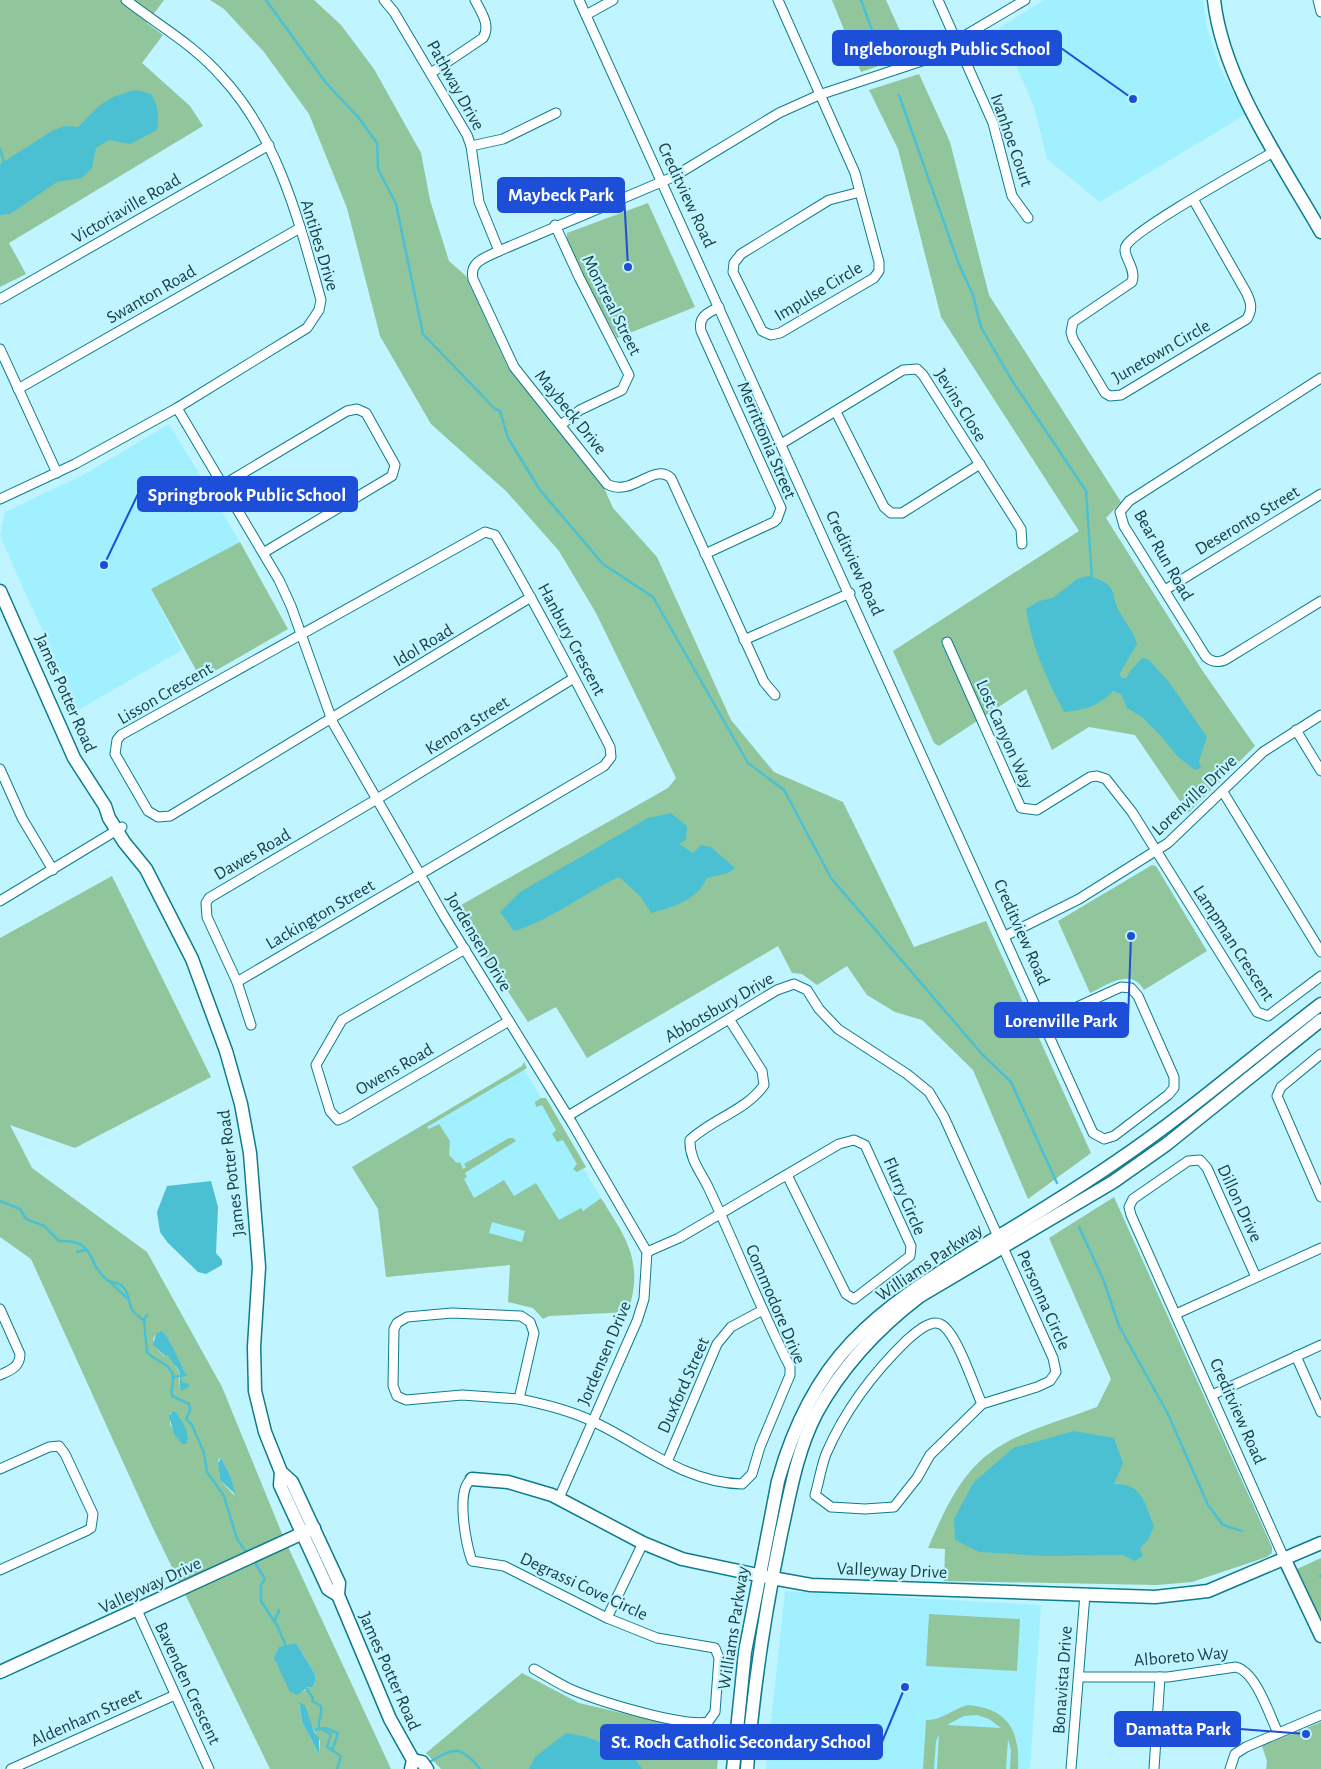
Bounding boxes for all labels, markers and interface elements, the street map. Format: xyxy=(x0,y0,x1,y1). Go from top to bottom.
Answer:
callout: Ingleborough Public School xyxy=(833,31,1061,65)
street label: Pathway Drive xyxy=(423,37,487,134)
text: Ingleborough Public School xyxy=(843,40,1051,59)
street label: Ivanhoe Court xyxy=(987,92,1035,189)
street label: Creditview Road xyxy=(654,140,718,251)
street label: Victoriaville Road xyxy=(69,171,184,247)
callout: Maybeck Park xyxy=(498,178,624,212)
text: Maybeck Park xyxy=(508,186,615,205)
street label: Antibes Drive xyxy=(297,198,341,293)
street label: Montreal Street xyxy=(578,252,644,359)
street label: Impulse Circle xyxy=(771,259,866,325)
street label: Swanton Road xyxy=(104,262,199,328)
street label: Junetown Circle xyxy=(1110,317,1213,387)
street label: Jevins Close xyxy=(931,366,990,445)
street label: Maybeck Drive xyxy=(531,367,610,458)
street label: Merrittonia Street xyxy=(733,379,799,502)
callout: Springbrook Public School xyxy=(138,477,357,511)
street label: Deseronto Street xyxy=(1192,483,1303,559)
text: Springbrook Public School xyxy=(148,486,346,505)
street label: Bear Run Road xyxy=(1130,507,1196,604)
street label: Creditview Road xyxy=(822,508,886,619)
street label: Hanbury Crescent xyxy=(534,580,608,699)
street label: Idol Road xyxy=(391,621,456,671)
street label: James Potter Road xyxy=(31,632,99,755)
street label: Lisson Crescent xyxy=(115,659,216,728)
street label: Lost Canyon Way xyxy=(972,677,1036,792)
street label: Kenora Street xyxy=(422,693,513,759)
street label: Lorenville Drive xyxy=(1149,752,1241,839)
street label: Dawes Road xyxy=(211,826,294,884)
street label: Lackington Street xyxy=(263,876,378,953)
street label: Creditview Road xyxy=(990,877,1052,988)
street label: Lampman Crescent xyxy=(1189,883,1277,1005)
street label: Jordensen Drive xyxy=(442,890,515,995)
street label: Abbotsbury Drive xyxy=(662,969,777,1046)
callout: Lorenville Park xyxy=(995,1003,1128,1037)
text: Lorenville Park xyxy=(1005,1012,1118,1031)
street label: Owens Road xyxy=(353,1040,436,1099)
street label: James Potter Road xyxy=(215,1109,249,1237)
street label: Flurry Circle xyxy=(880,1155,929,1238)
street label: Dillon Drive xyxy=(1213,1162,1265,1245)
street label: Williams Parkway xyxy=(873,1220,986,1305)
street label: Commodore Drive xyxy=(742,1242,808,1367)
street label: Personna Circle xyxy=(1013,1248,1073,1353)
street label: Jordensen Drive xyxy=(575,1299,635,1408)
street label: Duxford Street xyxy=(655,1335,713,1436)
street label: Creditview Road xyxy=(1206,1356,1268,1467)
street label: Degrassi Cove Circle xyxy=(517,1549,650,1624)
street label: Valleyway Drive xyxy=(97,1554,204,1617)
street label: Valleyway Drive xyxy=(836,1560,947,1582)
street label: Williams Parkway xyxy=(715,1565,753,1691)
street label: James Potter Road xyxy=(355,1610,423,1733)
street label: Bavenden Crescent xyxy=(151,1620,223,1748)
street label: Bonavista Drive xyxy=(1050,1625,1076,1735)
street label: Alboreto Way xyxy=(1133,1644,1230,1670)
street label: Aldenham Street xyxy=(28,1685,145,1750)
callout: Damatta Park xyxy=(1115,1712,1240,1746)
text: Damatta Park xyxy=(1125,1720,1231,1739)
callout: St. Roch Catholic Secondary School xyxy=(601,1725,882,1759)
text: St. Roch Catholic Secondary School xyxy=(611,1733,871,1752)

